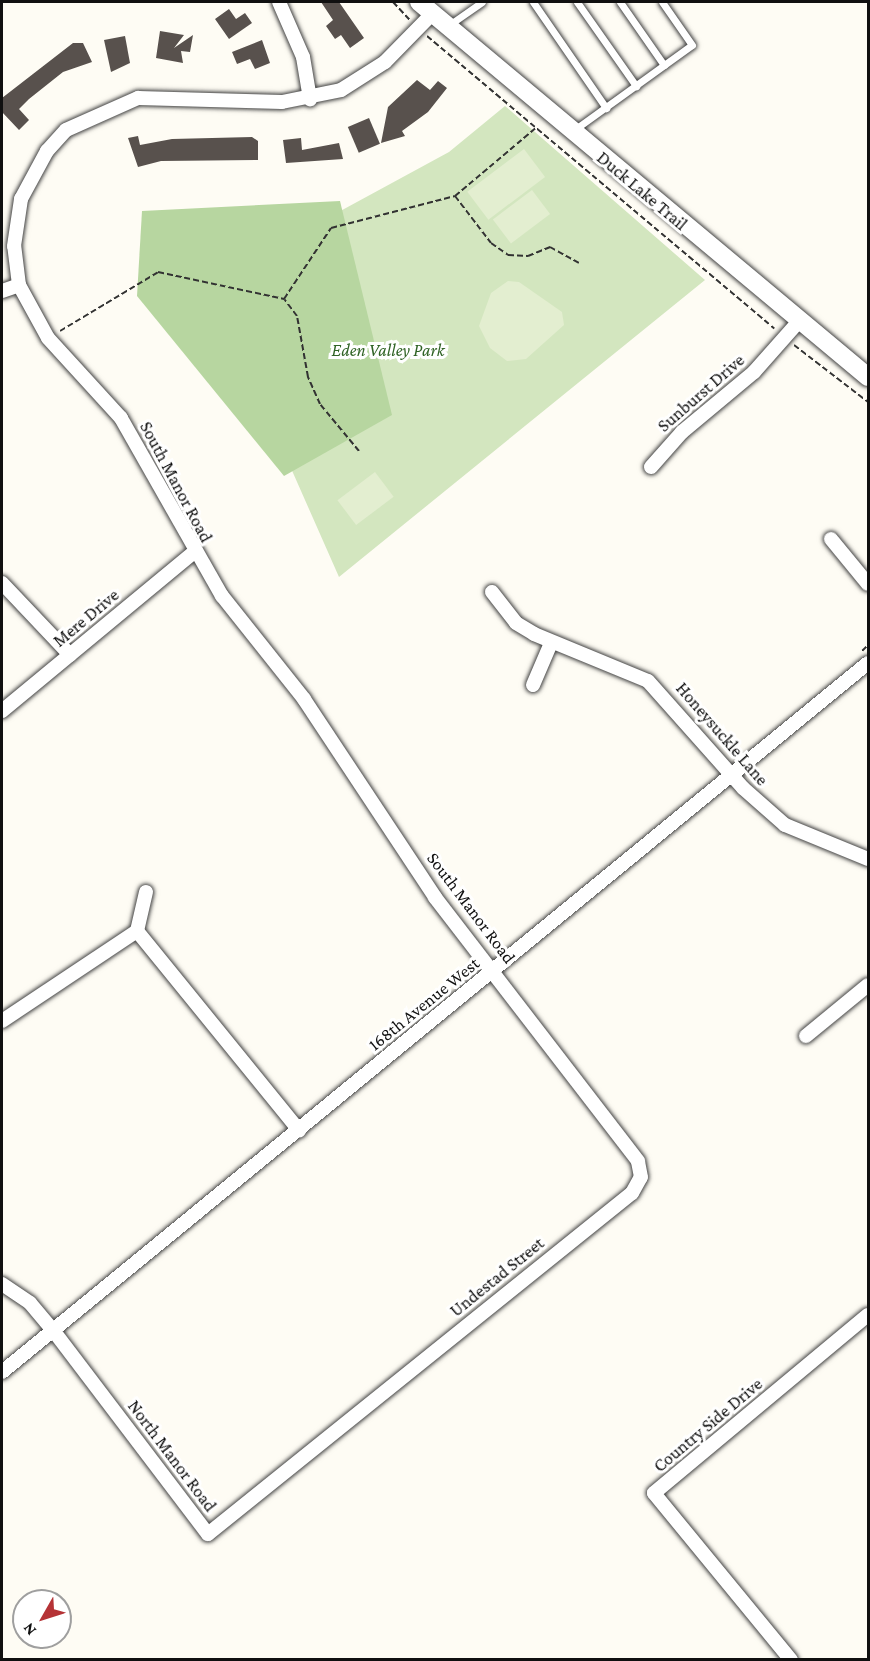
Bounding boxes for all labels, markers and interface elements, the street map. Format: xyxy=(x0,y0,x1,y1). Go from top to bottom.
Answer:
street label: Duck Lake Trail xyxy=(592,147,692,235)
park label: Eden Valley Park xyxy=(331,339,445,361)
street label: Sunburst Drive xyxy=(653,349,749,437)
street label: South Manor Road xyxy=(135,418,217,546)
street label: Mere Drive xyxy=(49,584,123,652)
street label: Honeysuckle Lane xyxy=(671,678,773,790)
street label: South Manor Road xyxy=(422,848,520,968)
street label: 168th Avenue West xyxy=(364,953,484,1055)
street label: Undestad Street xyxy=(446,1232,548,1322)
street label: Country Side Drive xyxy=(649,1373,767,1477)
street label: North Manor Road xyxy=(123,1396,221,1516)
north arrow xyxy=(12,1589,72,1649)
text: N xyxy=(19,1620,39,1639)

